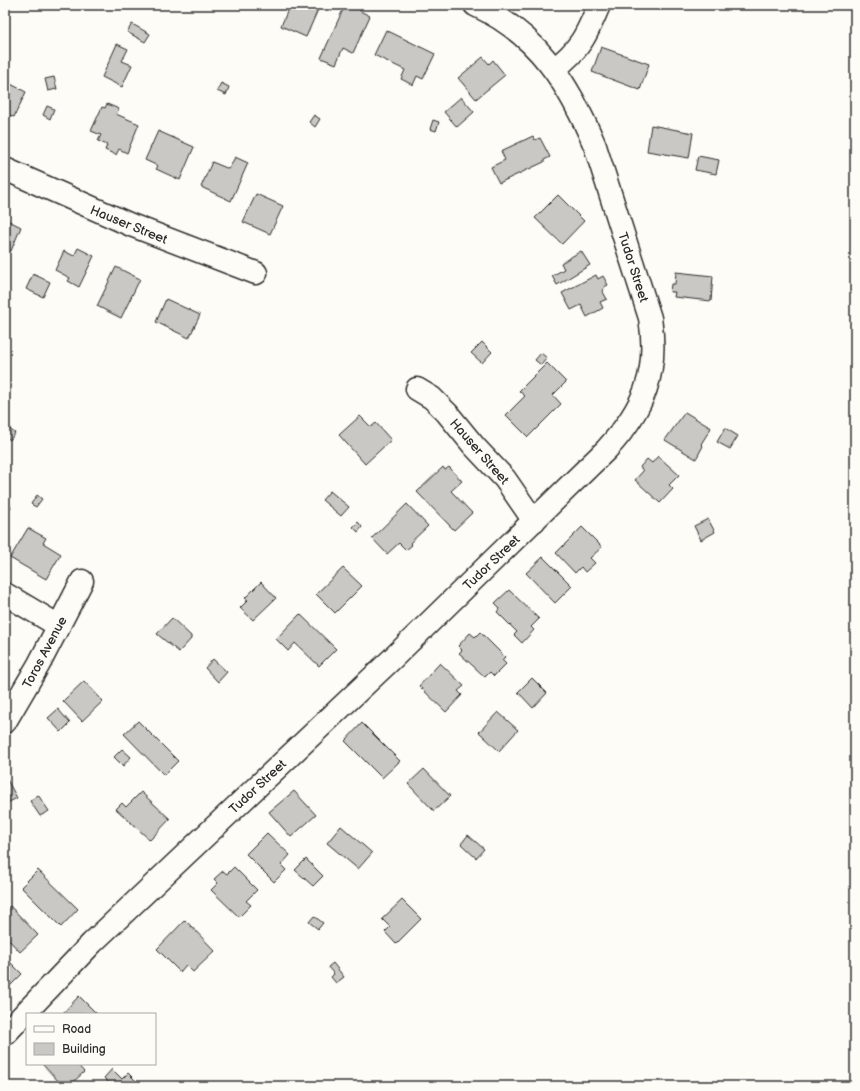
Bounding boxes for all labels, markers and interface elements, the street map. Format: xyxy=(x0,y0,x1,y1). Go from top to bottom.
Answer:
street label: Hauser Street xyxy=(88,202,170,248)
street label: Tudor Street xyxy=(614,230,652,304)
street label: Hauser Street xyxy=(446,416,512,488)
street label: Tudor Street xyxy=(460,532,523,594)
street label: Toros Avenue xyxy=(19,613,71,691)
street label: Tudor Street xyxy=(226,756,290,817)
legend xyxy=(26,1013,156,1065)
text: Road xyxy=(62,1022,91,1037)
text: Building xyxy=(62,1042,106,1057)

